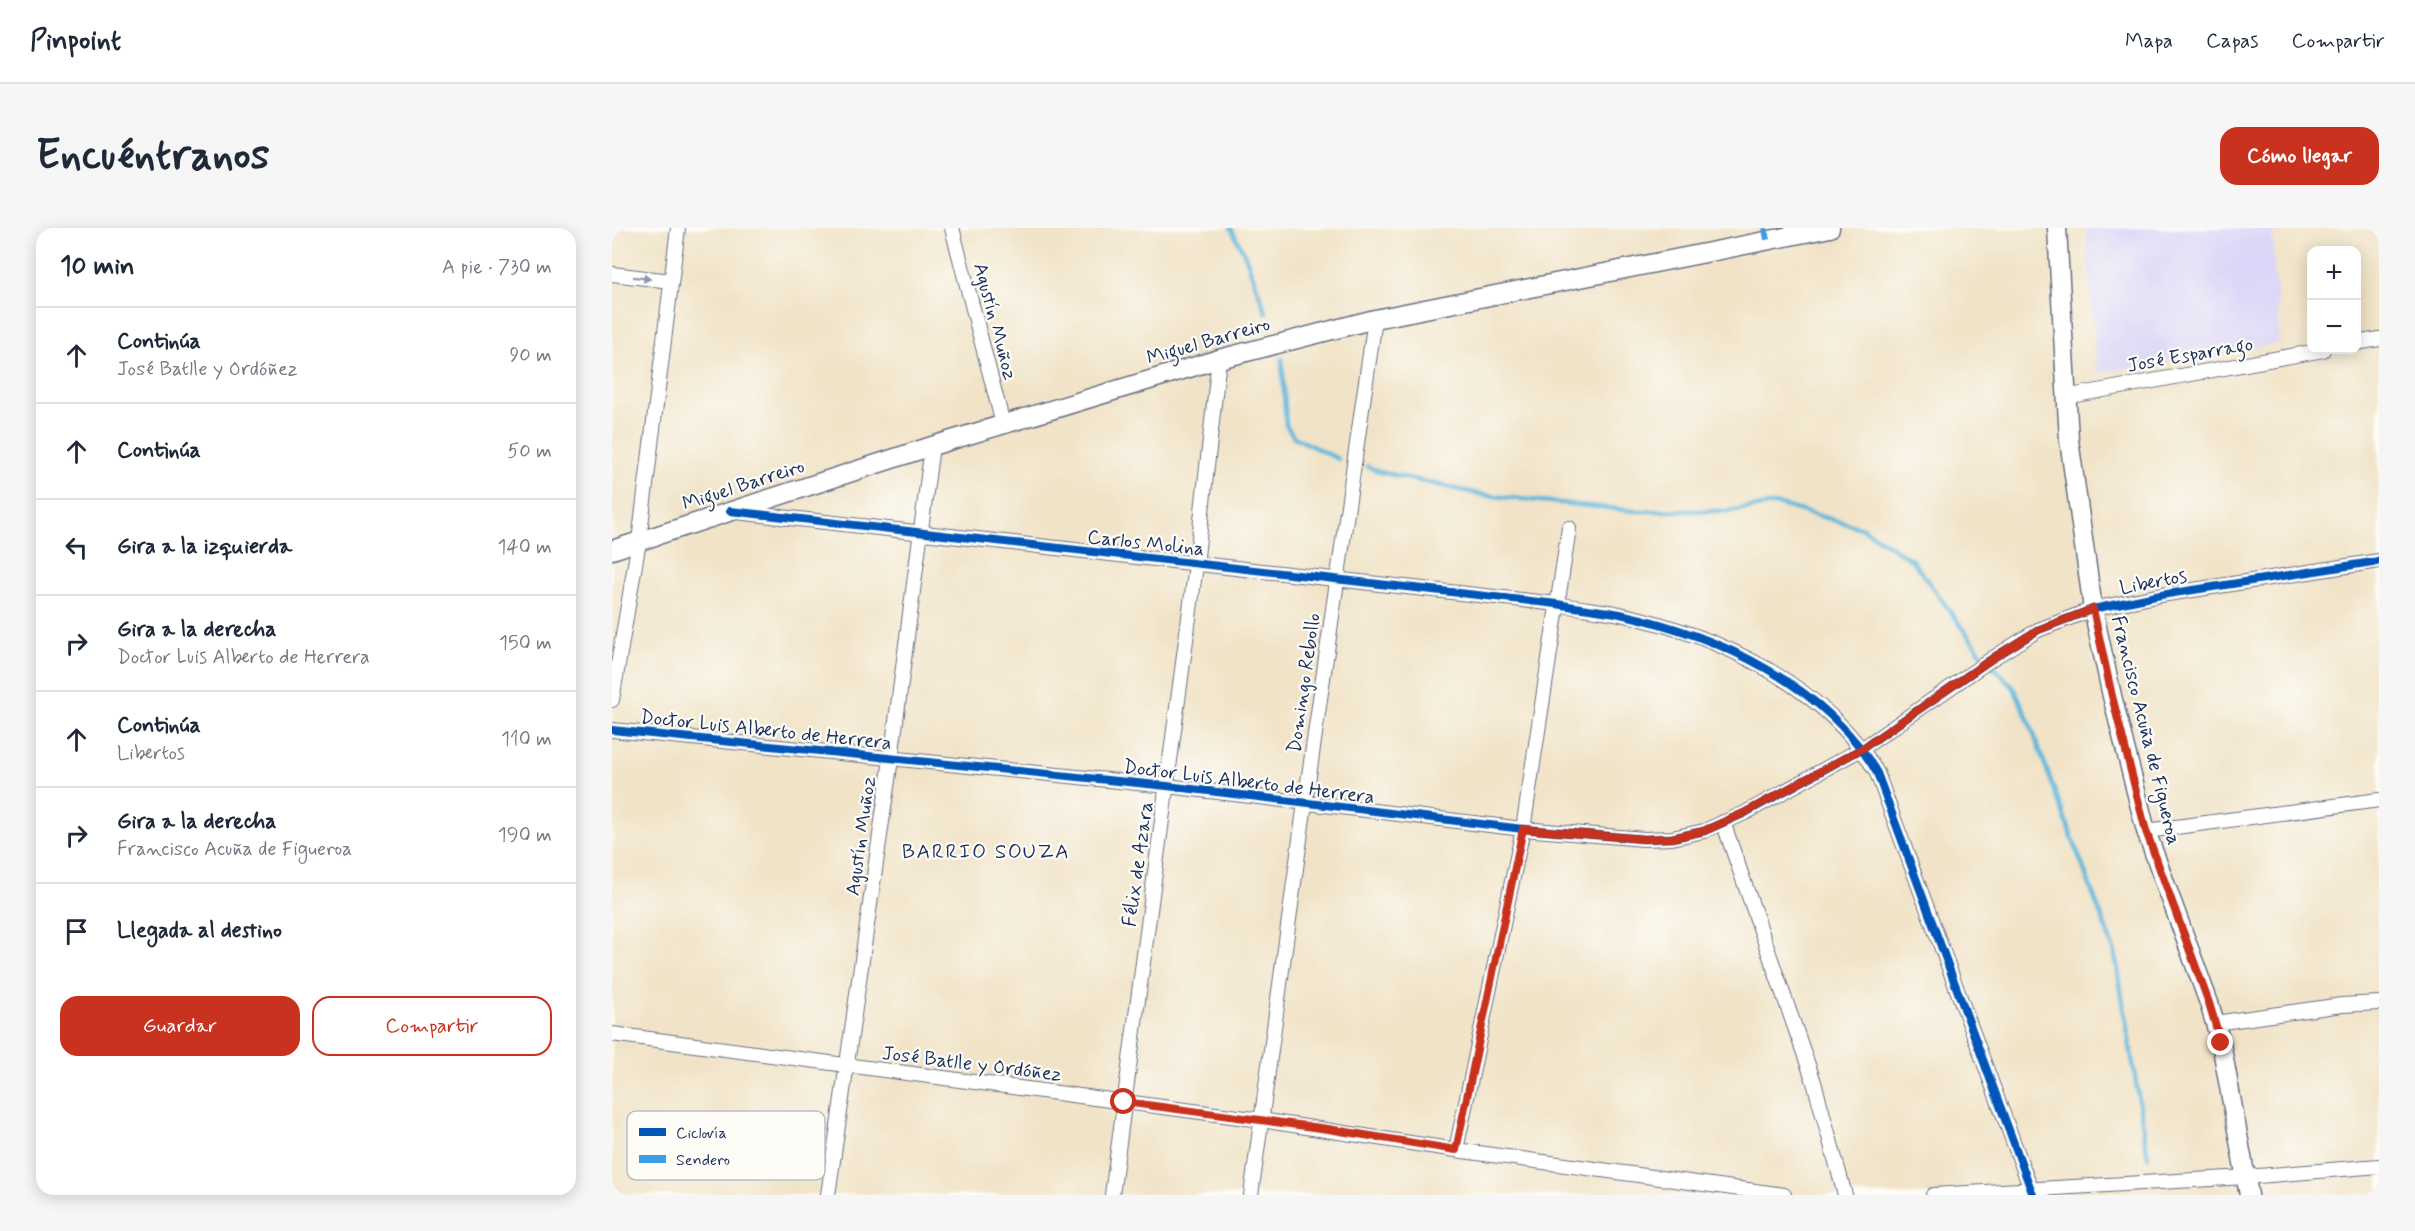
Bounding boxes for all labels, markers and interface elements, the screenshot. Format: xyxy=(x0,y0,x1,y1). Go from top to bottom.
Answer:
text: Pinpoint xyxy=(30,23,121,60)
text: Mapa xyxy=(2125,27,2173,55)
text: Capas xyxy=(2206,27,2259,55)
text: Compartir xyxy=(2292,27,2385,55)
button: Cómo llegar xyxy=(2220,127,2379,185)
text: Encuéntranos xyxy=(36,129,269,184)
map controls xyxy=(2307,246,2361,354)
button: + xyxy=(2307,246,2361,300)
text: 10 min xyxy=(60,250,135,284)
text: A pie · 730 m xyxy=(442,254,552,281)
street label: Agustín Muñoz xyxy=(966,260,1023,383)
one-way arrow xyxy=(632,273,651,283)
button: − xyxy=(2307,300,2361,354)
street label: Miguel Barreiro xyxy=(1144,311,1274,374)
text: Continúa xyxy=(117,328,201,356)
street label: José Esparrago xyxy=(2125,331,2256,382)
icon: ahead xyxy=(60,339,93,372)
text: 90 m xyxy=(509,342,552,369)
text: José Batlle y Ordóñez xyxy=(117,356,298,383)
icon: ahead xyxy=(60,435,93,468)
text: Continúa xyxy=(117,437,201,465)
text: 50 m xyxy=(507,438,552,465)
street label: Miguel Barreiro xyxy=(679,453,809,520)
street label: Carlos Molina xyxy=(1086,524,1206,563)
icon: left xyxy=(60,531,93,564)
text: Gira a la izquierda xyxy=(117,533,292,561)
text: 140 m xyxy=(498,534,552,561)
street label: Libertos xyxy=(2117,563,2189,602)
street label: Domingo Rebollo xyxy=(1281,611,1328,755)
street label: Francisco Acuña de Figueroa xyxy=(2103,613,2187,848)
text: Gira a la derecha xyxy=(117,616,277,644)
icon: right xyxy=(60,627,93,660)
text: 150 m xyxy=(499,630,552,657)
text: Doctor Luis Alberto de Herrera xyxy=(117,644,370,671)
street label: Doctor Luis Alberto de Herrera xyxy=(639,704,893,757)
text: Continúa xyxy=(117,712,201,740)
icon: ahead xyxy=(60,723,93,756)
text: 110 m xyxy=(501,726,552,753)
text: Libertos xyxy=(117,740,185,767)
street label: Doctor Luis Alberto de Herrera xyxy=(1122,754,1376,811)
street label: Agustín Muñoz xyxy=(840,775,883,898)
street label: Félix de Azara xyxy=(1116,800,1161,929)
text: Gira a la derecha xyxy=(117,808,277,836)
icon: right xyxy=(60,819,93,852)
text: 190 m xyxy=(498,822,552,849)
text: Francisco Acuña de Figueroa xyxy=(117,836,352,863)
district label: BARRIO SOUZA xyxy=(902,838,1070,866)
icon: arrive xyxy=(60,915,93,948)
text: Llegada al destino xyxy=(117,917,282,945)
button: Guardar xyxy=(60,996,300,1056)
button: Compartir xyxy=(312,996,552,1056)
route end xyxy=(2207,1029,2233,1055)
street label: José Batlle y Ordóñez xyxy=(881,1040,1063,1089)
route start xyxy=(1110,1088,1136,1114)
legend xyxy=(627,1111,825,1180)
text: Ciclovía xyxy=(676,1123,727,1144)
text: Sendero xyxy=(676,1150,730,1171)

